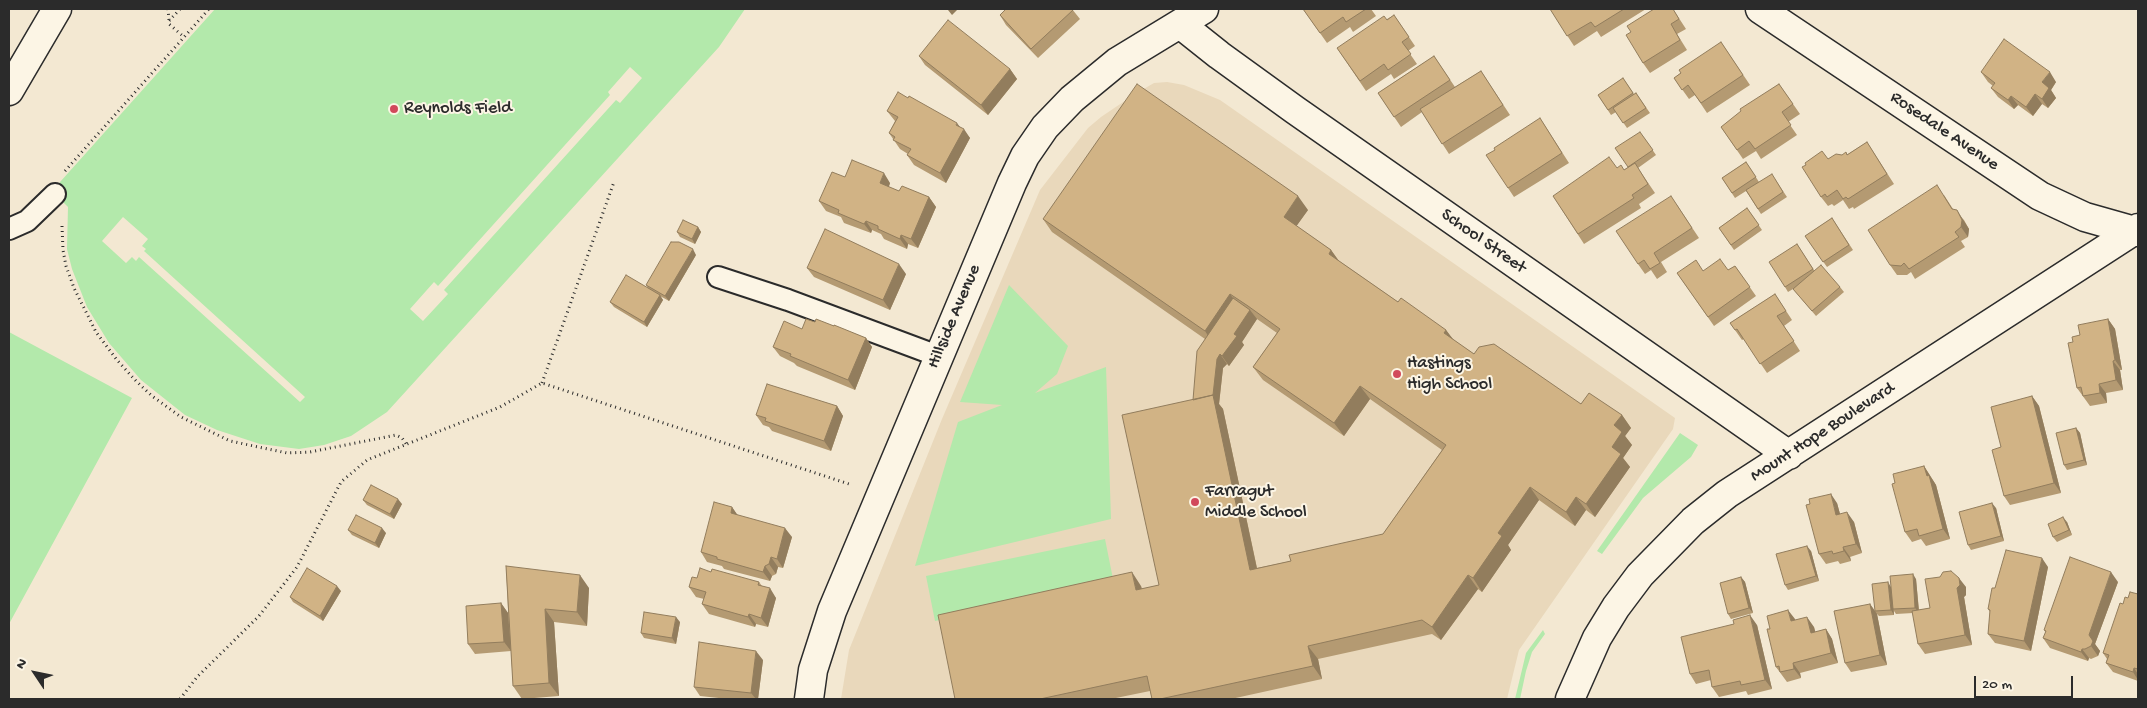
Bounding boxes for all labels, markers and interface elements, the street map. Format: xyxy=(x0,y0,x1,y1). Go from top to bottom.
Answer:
street label: Rosedale Avenue xyxy=(1885,88,2003,176)
place label: Reynolds Field xyxy=(404,98,512,120)
marker: Reynolds Field xyxy=(388,103,400,115)
street label: School Street xyxy=(1436,205,1530,279)
street label: Hillside Avenue xyxy=(923,262,987,372)
place label: Hastings High School xyxy=(1407,353,1492,396)
marker: Hastings High School xyxy=(1391,368,1403,380)
street label: Mount Hope Boulevard xyxy=(1747,378,1899,488)
place label: Farragut Middle School xyxy=(1205,481,1307,524)
marker: Farragut Middle School xyxy=(1189,496,1201,508)
north arrow xyxy=(10,648,60,698)
text: N xyxy=(13,656,32,673)
scale bar xyxy=(1977,666,2076,698)
text: 20 m xyxy=(1982,676,2012,694)

